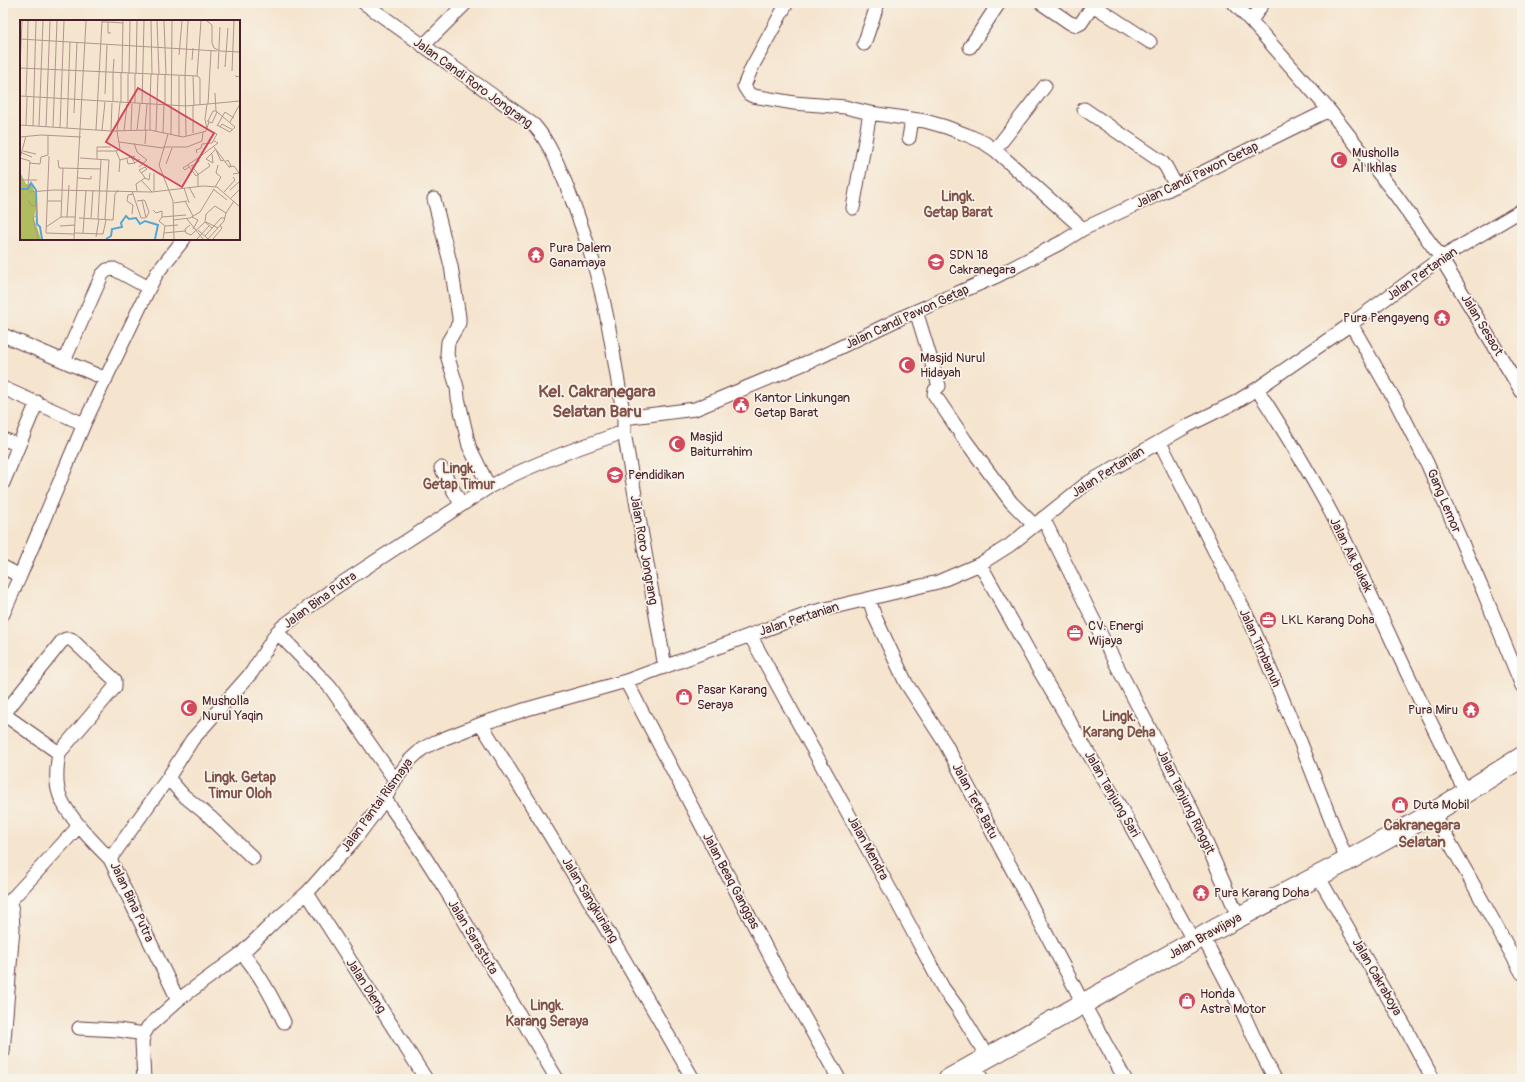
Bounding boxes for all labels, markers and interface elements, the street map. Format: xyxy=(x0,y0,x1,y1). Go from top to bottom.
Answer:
inset map xyxy=(20,20,240,240)
street label: Jalan Candi Roro Jongrang xyxy=(410,34,536,132)
street label: Jalan Candi Pawon Getap xyxy=(1133,138,1261,212)
place label: Musholla Al Ikhlas xyxy=(1352,145,1399,176)
mosque icon: Musholla Al Ikhlas xyxy=(1329,150,1349,170)
district label: Lingk. Getap Barat xyxy=(923,188,993,221)
place label: Pura Dalem Ganamaya xyxy=(549,240,611,271)
street label: Jalan Pertanian xyxy=(1383,244,1461,304)
temple icon: Pura Dalem Ganamaya xyxy=(526,245,546,265)
place label: SDN 18 Cakranegara xyxy=(949,247,1016,278)
school or university icon: SDN 18 Cakranegara xyxy=(926,252,946,272)
street label: Jalan Candi Pawon Getap xyxy=(843,281,971,353)
street label: Jalan Sesaot xyxy=(1457,291,1507,359)
temple icon: Pura Pengayeng xyxy=(1432,308,1452,328)
place label: Pura Pengayeng xyxy=(1343,310,1429,326)
place label: Masjid Nurul Hidayah xyxy=(920,350,985,381)
mosque icon: Masjid Nurul Hidayah xyxy=(897,355,917,375)
district label: Kel. Cakranegara Selatan Baru xyxy=(538,381,656,422)
place label: Kantor Linkungan Getap Barat xyxy=(754,390,850,421)
public building icon: Kantor Linkungan Getap Barat xyxy=(731,395,751,415)
place label: Masjid Baiturrahim xyxy=(690,429,753,460)
mosque icon: Masjid Baiturrahim xyxy=(667,434,687,454)
street label: Jalan Pertanian xyxy=(1069,443,1147,501)
district label: Lingk. Getap Timur xyxy=(423,460,496,493)
school or university icon: Pendidikan xyxy=(605,465,625,485)
place label: Pendidikan xyxy=(628,467,685,483)
street label: Gang Lemor xyxy=(1423,467,1465,536)
street label: Jalan Roro Jongrang xyxy=(626,494,662,607)
street label: Jalan Aik Bukak xyxy=(1326,515,1376,595)
street label: Jalan Bina Putra xyxy=(280,568,360,632)
street label: Jalan Pertanian xyxy=(757,599,841,639)
street label: Jalan Timbanuh xyxy=(1236,606,1284,690)
office icon: LKL Karang Doha xyxy=(1258,610,1278,630)
place label: LKL Karang Doha xyxy=(1281,612,1375,628)
place label: CV. Energi Wijaya xyxy=(1088,618,1143,649)
office icon: CV. Energi Wijaya xyxy=(1065,623,1085,643)
place label: Pasar Karang Seraya xyxy=(697,682,768,713)
shop icon: Pasar Karang Seraya xyxy=(674,687,694,707)
place label: Musholla Nurul Yaqin xyxy=(202,693,263,724)
mosque icon: Musholla Nurul Yaqin xyxy=(179,698,199,718)
temple icon: Pura Miru xyxy=(1461,700,1481,720)
place label: Pura Miru xyxy=(1408,702,1458,718)
district label: Lingk. Karang Deha xyxy=(1083,708,1156,741)
street label: Jalan Tanjung Ringgit xyxy=(1154,747,1219,858)
street label: Jalan Tanjung Sari xyxy=(1081,748,1143,840)
street label: Jalan Pantai Rismaya xyxy=(338,755,416,855)
street label: Jalan Tete Batu xyxy=(948,760,1002,842)
district label: Lingk. Getap Timur Oloh xyxy=(204,769,276,802)
shop icon: Duta Mobil xyxy=(1390,795,1410,815)
place label: Duta Mobil xyxy=(1413,797,1470,813)
street label: Jalan Mendra xyxy=(844,813,892,883)
district label: Cakranegara Selatan xyxy=(1383,816,1461,852)
street label: Jalan Beaq Ganggas xyxy=(699,830,763,932)
street label: Jalan Sangkuriang xyxy=(558,854,622,946)
street label: Jalan Bina Putra xyxy=(106,859,158,945)
temple icon: Pura Karang Doha xyxy=(1191,883,1211,903)
place label: Pura Karang Doha xyxy=(1214,885,1309,901)
street label: Jalan Sarastuta xyxy=(444,897,502,977)
street label: Jalan Brawijaya xyxy=(1166,909,1244,963)
street label: Jalan Cakraboya xyxy=(1348,936,1406,1018)
street label: Jalan Dieng xyxy=(342,956,390,1017)
place label: Honda Astra Motor xyxy=(1200,986,1267,1017)
shop icon: Honda Astra Motor xyxy=(1177,991,1197,1011)
district label: Lingk. Karang Seraya xyxy=(505,997,589,1030)

